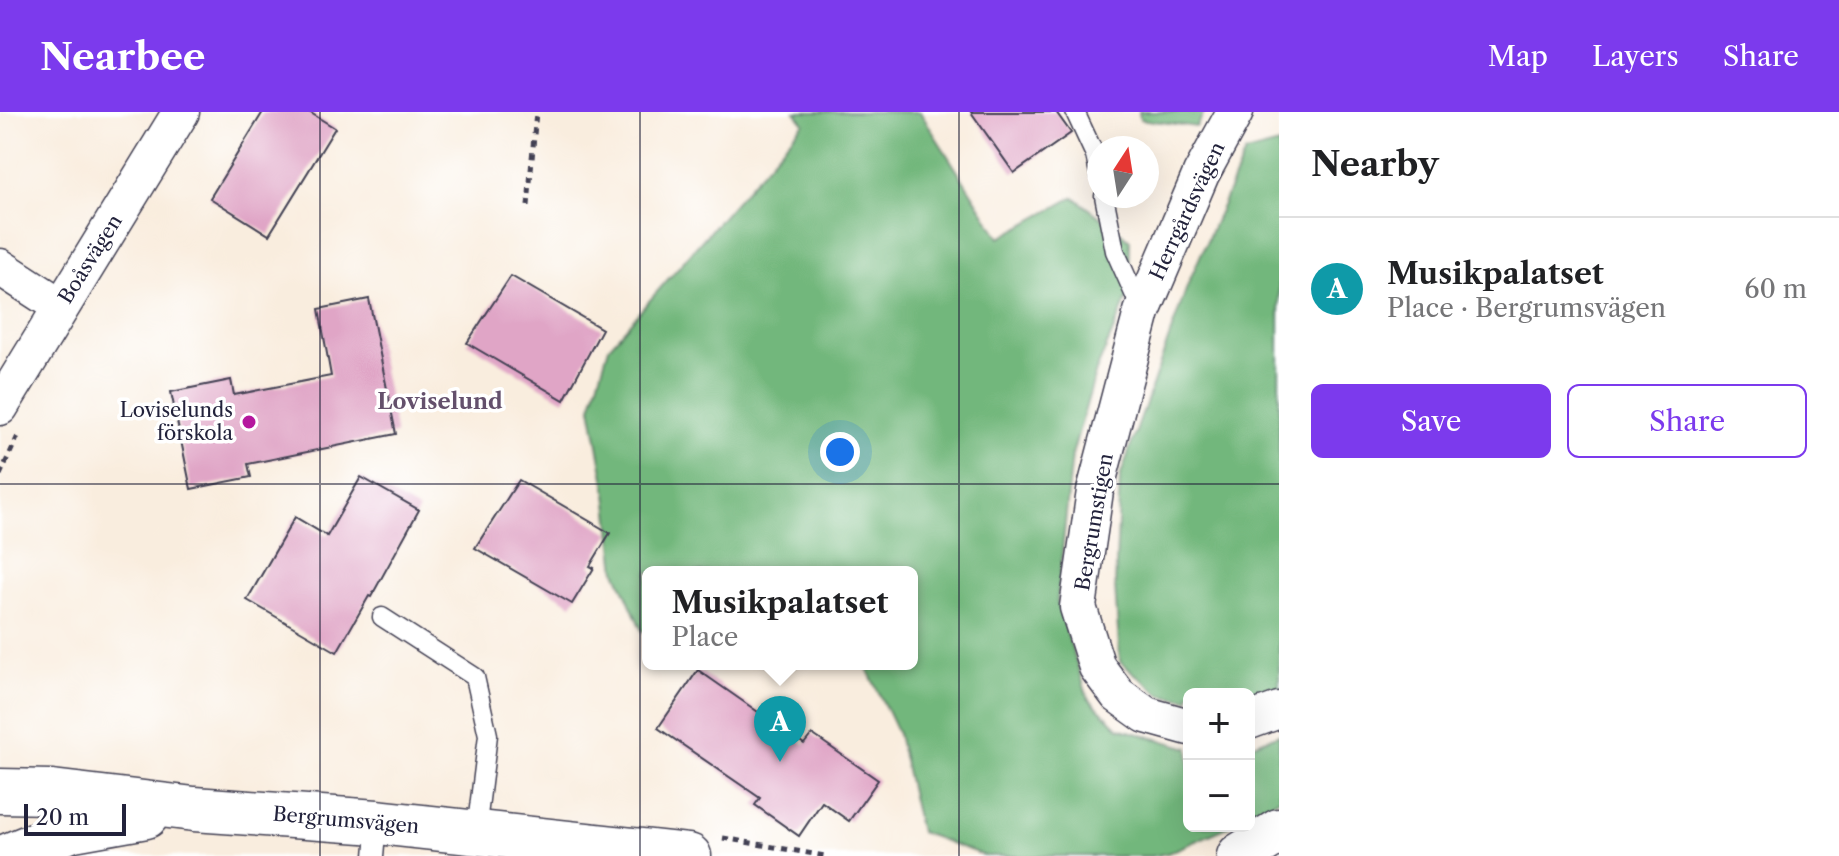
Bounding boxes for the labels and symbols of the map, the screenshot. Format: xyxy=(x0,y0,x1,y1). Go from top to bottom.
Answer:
north arrow xyxy=(1087,136,1159,208)
street label: Herrgårdsvägen xyxy=(1145,138,1230,284)
street label: Boåsvägen xyxy=(53,210,127,308)
district label: Loviselund xyxy=(377,388,503,415)
place label: Loviselunds förskola xyxy=(120,398,233,445)
marker: Loviselunds förskola xyxy=(240,413,258,431)
your location xyxy=(820,432,860,472)
street label: Bergrumstigen xyxy=(1070,451,1118,593)
pin: A xyxy=(754,696,806,762)
scale bar xyxy=(24,800,126,836)
street label: Bergrumsvägen xyxy=(272,802,421,838)

